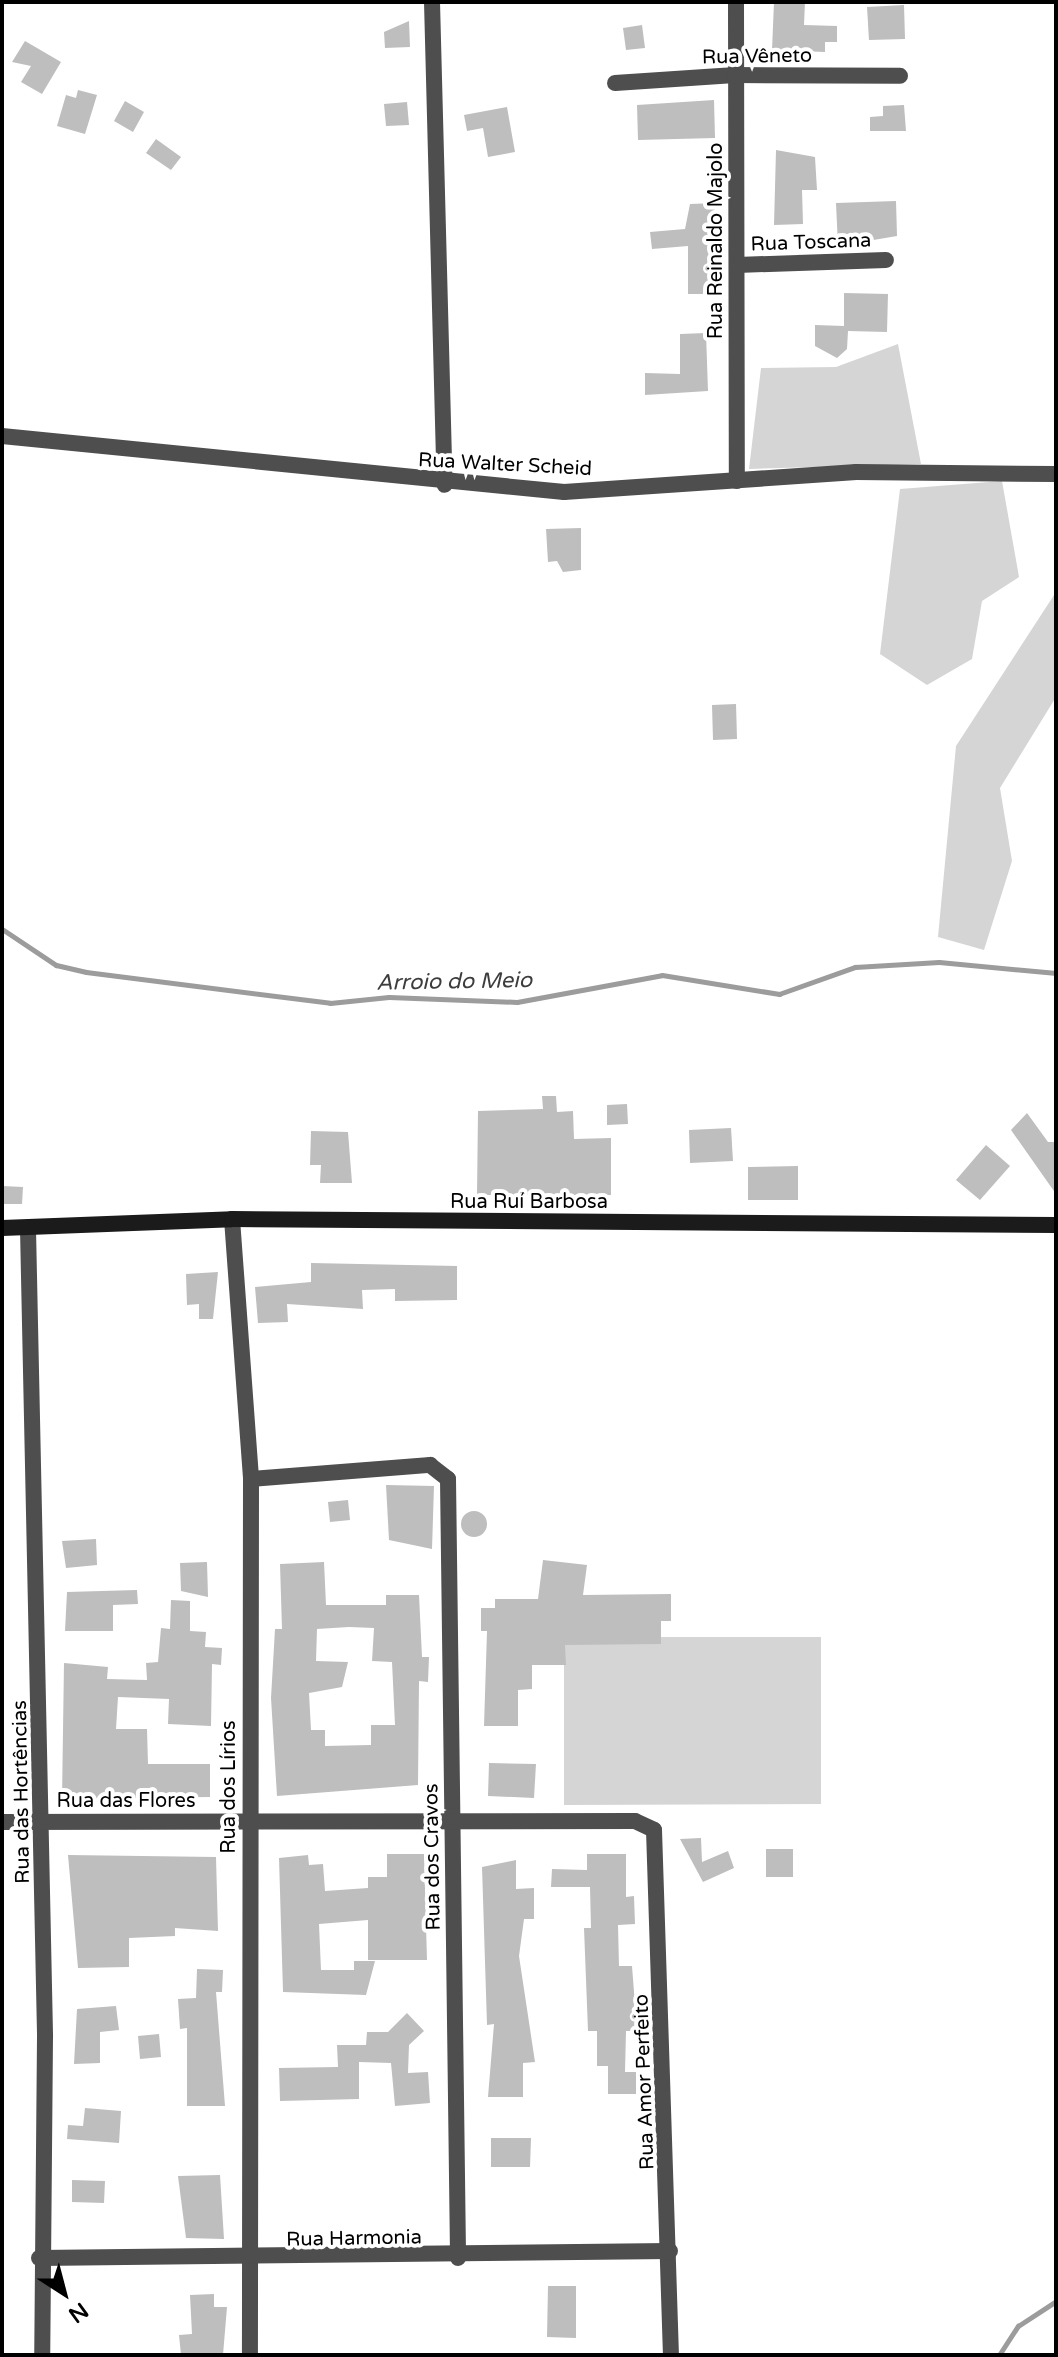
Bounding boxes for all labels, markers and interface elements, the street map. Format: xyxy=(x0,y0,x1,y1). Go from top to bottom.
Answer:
street label: Rua Vêneto xyxy=(702,44,812,70)
street label: Rua Reinaldo Majolo xyxy=(704,143,728,339)
street label: Rua Toscana xyxy=(750,229,872,257)
street label: Rua Walter Scheid xyxy=(417,448,593,482)
water label: Arroio do Meio xyxy=(376,967,532,997)
street label: Rua Ruí Barbosa xyxy=(450,1190,608,1214)
street label: Rua das Hortências xyxy=(8,1700,36,1884)
street label: Rua dos Lírios xyxy=(217,1720,241,1854)
street label: Rua dos Cravos xyxy=(420,1783,446,1931)
street label: Rua das Flores xyxy=(57,1789,195,1813)
street label: Rua Amor Perfeito xyxy=(630,1994,660,2170)
street label: Rua Harmonia xyxy=(286,2226,422,2252)
north arrow xyxy=(24,2253,104,2333)
text: N xyxy=(63,2297,93,2328)

